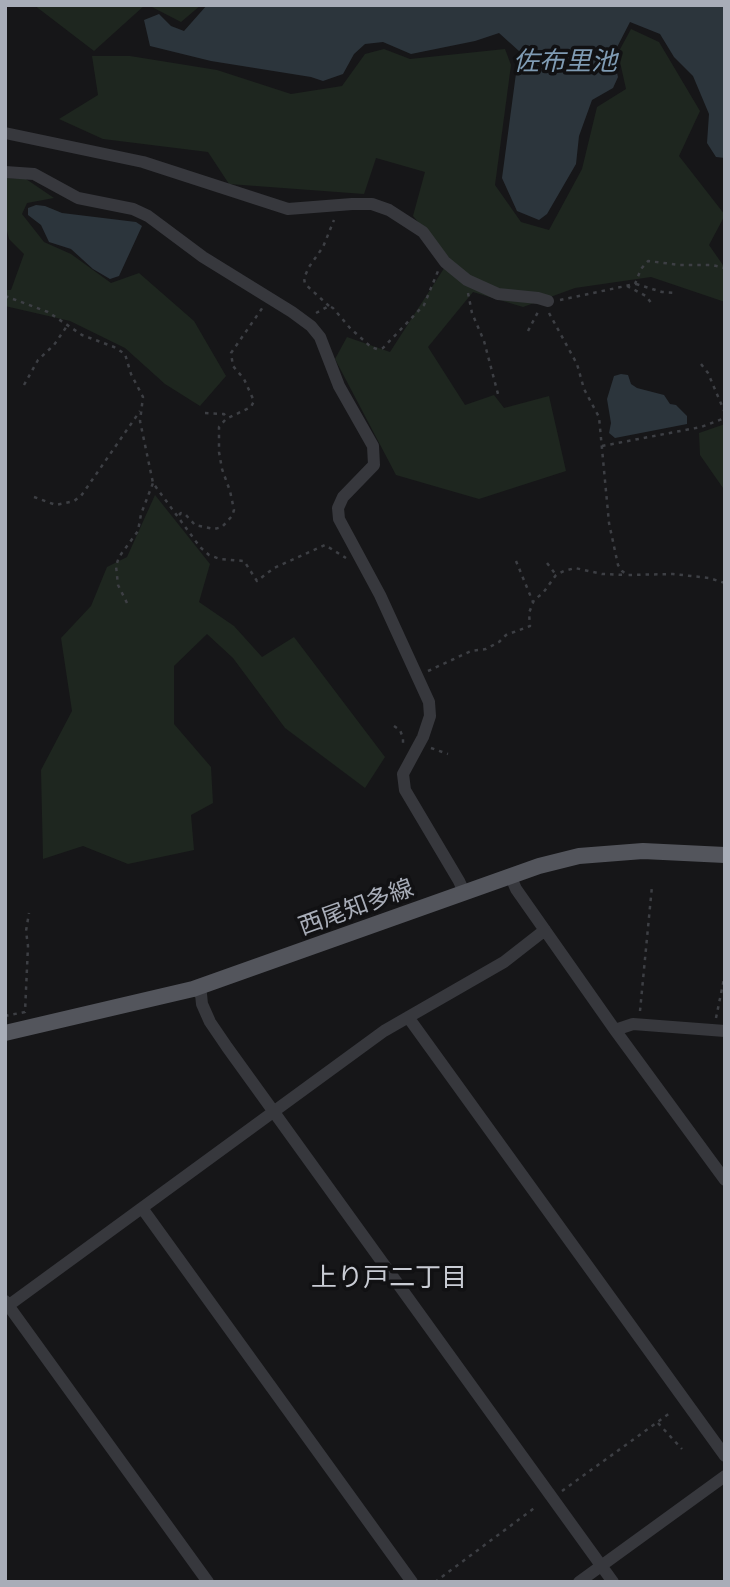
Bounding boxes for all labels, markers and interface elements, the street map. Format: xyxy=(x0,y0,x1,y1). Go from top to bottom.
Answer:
water label: 佐布里池 xyxy=(513,45,617,77)
street label: 西尾知多線 xyxy=(295,873,417,941)
district label: 上り戸二丁目 xyxy=(311,1261,467,1293)

